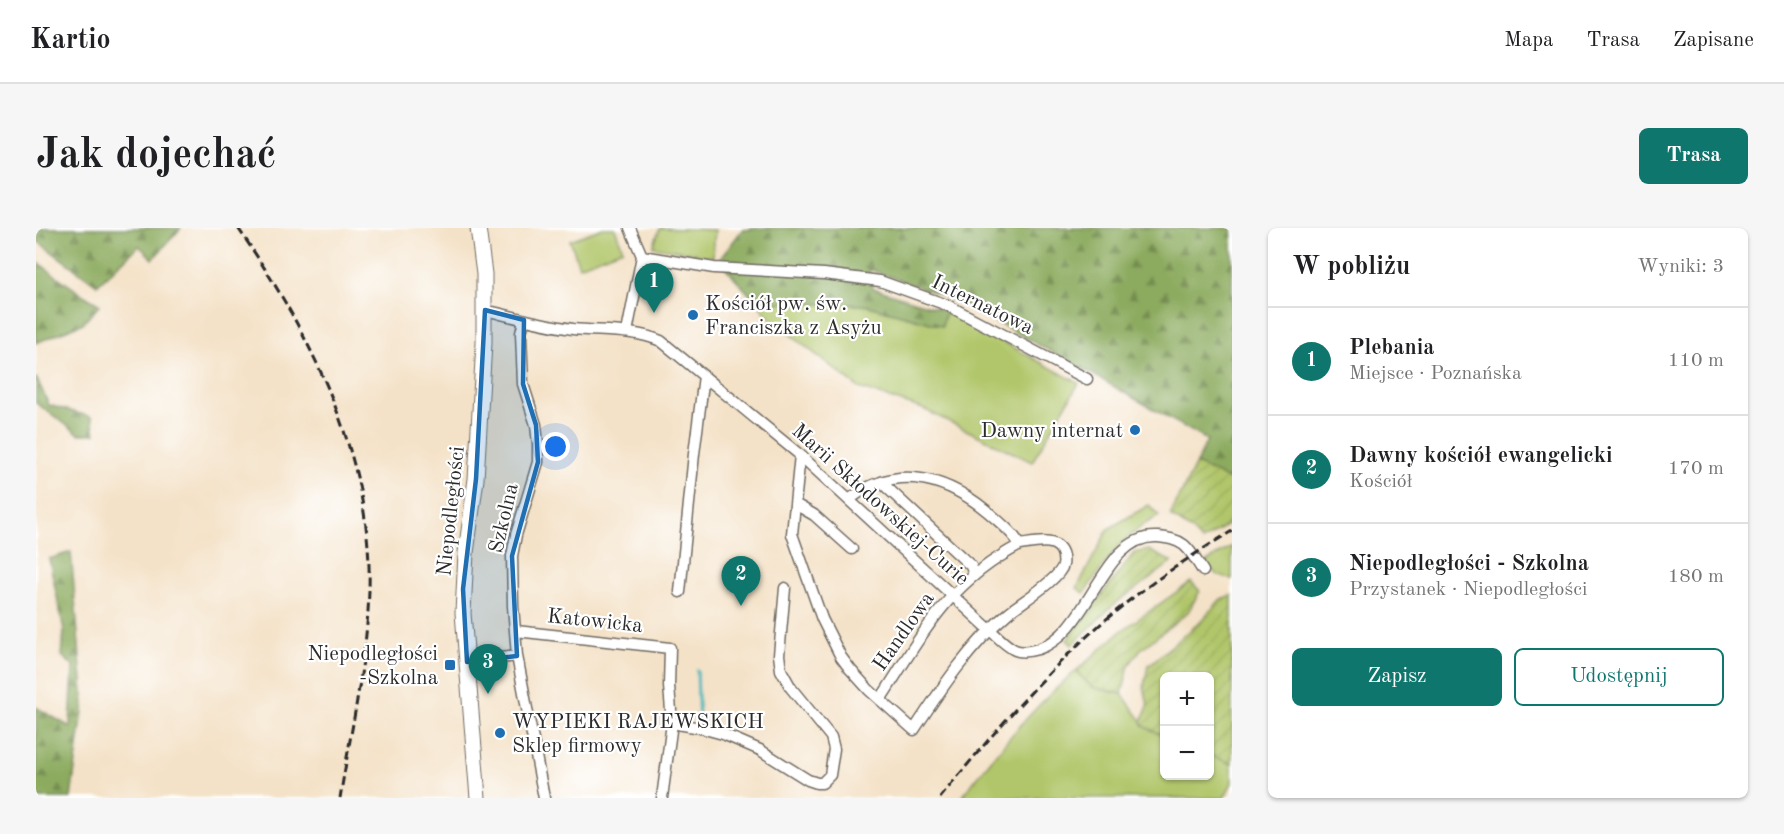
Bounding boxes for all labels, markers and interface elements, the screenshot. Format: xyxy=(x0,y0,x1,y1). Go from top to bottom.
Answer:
text: Kartio xyxy=(30,27,111,55)
text: Mapa xyxy=(1504,30,1553,51)
text: Trasa xyxy=(1586,30,1640,51)
text: Zapisane xyxy=(1673,30,1754,51)
button: Trasa xyxy=(1639,128,1748,184)
text: Jak dojechać xyxy=(36,135,277,177)
text: W pobliżu xyxy=(1292,254,1410,280)
text: Wyniki: 3 xyxy=(1637,257,1724,277)
pin: 1 xyxy=(634,264,674,313)
street label: Internatowa xyxy=(928,272,1037,339)
place label: Kościół pw. św. Franciszka z Asyżu xyxy=(705,294,882,339)
marker: Kościół pw. św. Franciszka z Asyżu xyxy=(686,308,700,322)
text: Plebania xyxy=(1349,337,1434,359)
text: 1 xyxy=(1306,351,1317,371)
text: 110 m xyxy=(1668,351,1724,371)
text: Miejsce · Poznańska xyxy=(1349,364,1522,384)
street label: Marii Skłodowskiej-Curie xyxy=(787,420,973,590)
place label: Dawny internat xyxy=(980,421,1123,442)
marker: Dawny internat xyxy=(1128,423,1142,437)
your location xyxy=(541,432,570,461)
street label: Niepodległości xyxy=(434,445,469,577)
text: Dawny kościół ewangelicki xyxy=(1349,445,1613,467)
text: 2 xyxy=(1306,459,1317,479)
text: 170 m xyxy=(1668,459,1724,479)
text: Kościół xyxy=(1349,472,1412,492)
street label: Szkolna xyxy=(486,481,523,555)
text: Niepodległości - Szkolna xyxy=(1349,553,1589,575)
pin: 2 xyxy=(722,556,760,606)
text: 3 xyxy=(1306,567,1317,587)
text: 180 m xyxy=(1668,567,1724,587)
text: Przystanek · Niepodległości xyxy=(1349,580,1587,600)
street label: Handlowa xyxy=(870,589,939,675)
street label: Katowicka xyxy=(546,606,644,637)
place label: Niepodległości -Szkolna xyxy=(307,644,438,689)
pin: 3 xyxy=(468,644,508,694)
button: Zapisz xyxy=(1292,648,1502,706)
button: Udostępnij xyxy=(1514,648,1724,706)
marker: Niepodległości -Szkolna xyxy=(443,658,457,672)
map controls xyxy=(1160,672,1214,780)
button: + xyxy=(1160,672,1214,726)
place label: WYPIEKI RAJEWSKICH Sklep firmowy xyxy=(512,712,764,757)
marker: WYPIEKI RAJEWSKICH Sklep firmowy xyxy=(493,726,507,740)
button: − xyxy=(1160,726,1214,780)

